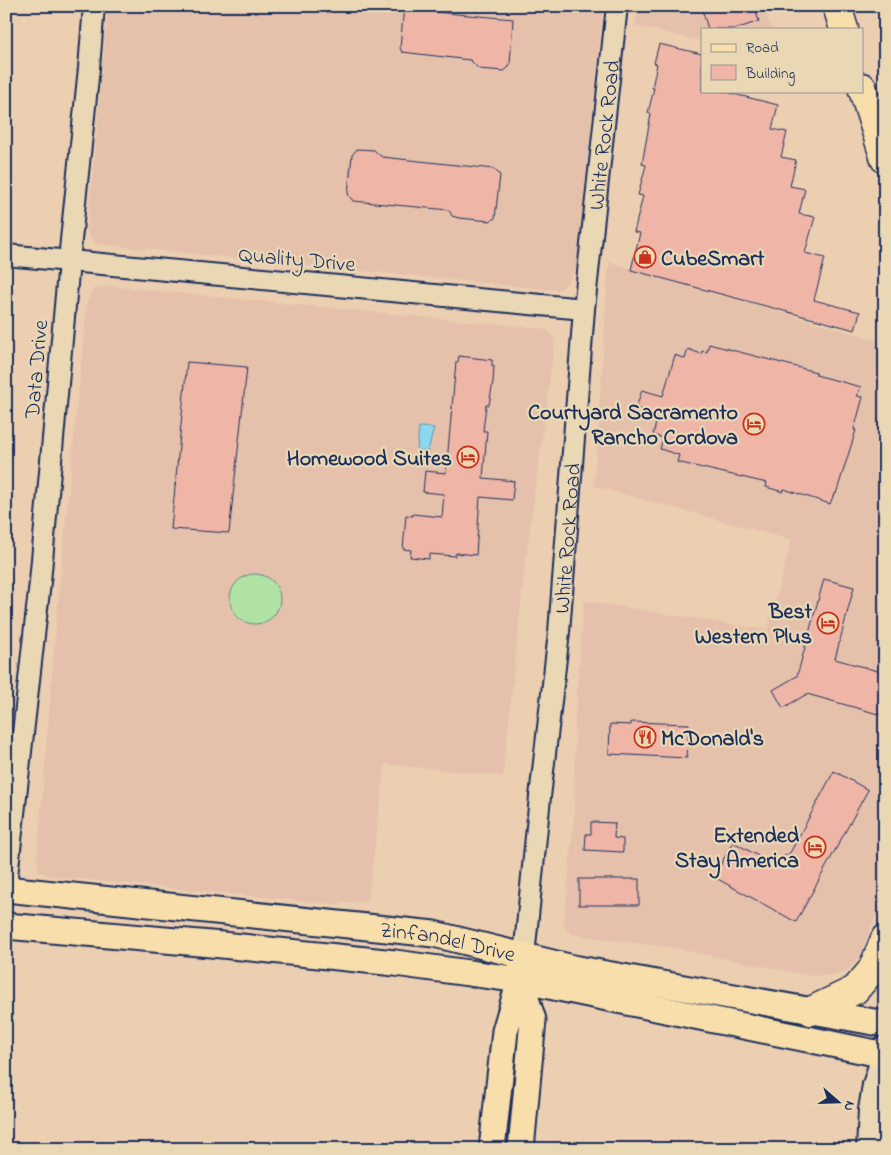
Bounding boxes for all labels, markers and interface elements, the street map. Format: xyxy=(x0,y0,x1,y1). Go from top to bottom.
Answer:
legend xyxy=(701,28,864,92)
text: Road xyxy=(746,37,779,59)
street label: White Rock Road xyxy=(582,59,630,212)
text: Building xyxy=(745,63,795,86)
street label: Quality Drive xyxy=(237,240,357,283)
place label: CubeSmart xyxy=(661,244,765,276)
shop icon: CubeSmart xyxy=(633,245,657,269)
street label: Data Drive xyxy=(18,319,58,421)
place label: Courtyard Sacramento Rancho Cordova xyxy=(528,398,738,455)
hotel icon: Courtyard Sacramento Rancho Cordova xyxy=(742,412,766,436)
place label: Homewood Suites xyxy=(287,444,452,476)
hotel icon: Homewood Suites xyxy=(456,445,480,469)
street label: White Rock Road xyxy=(547,462,591,615)
place label: Best Western Plus xyxy=(695,597,813,654)
hotel icon: Best Western Plus xyxy=(816,611,840,635)
place label: McDonald's xyxy=(661,724,764,756)
restaurant icon: McDonald's xyxy=(633,725,657,749)
place label: Extended Stay America xyxy=(675,821,800,879)
hotel icon: Extended Stay America xyxy=(803,835,827,859)
street label: Zinfandel Drive xyxy=(378,915,518,972)
north arrow xyxy=(814,1078,864,1128)
text: N xyxy=(837,1098,860,1114)

